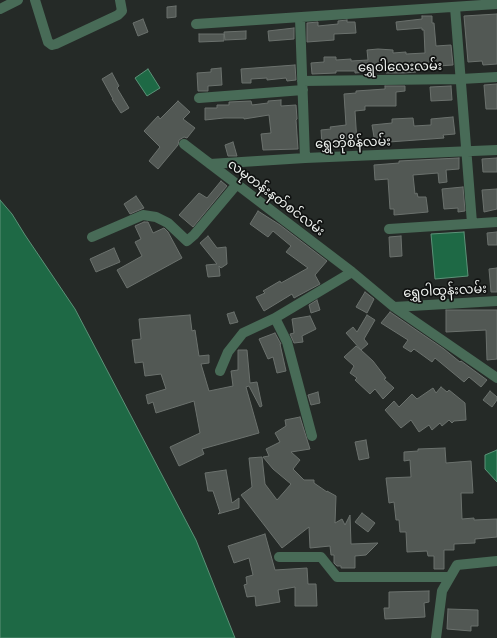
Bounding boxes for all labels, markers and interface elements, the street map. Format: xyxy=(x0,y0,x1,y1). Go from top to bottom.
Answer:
street label: ရွှေဝါလေးလမ်း xyxy=(358,58,442,76)
street label: ရွှေဘိုစိန်လမ်း xyxy=(315,134,391,152)
street label: လမုတန်းနတ်စင်လမ်း xyxy=(225,157,327,239)
street label: ရွှေဝါထွန်းလမ်း xyxy=(403,281,487,301)

